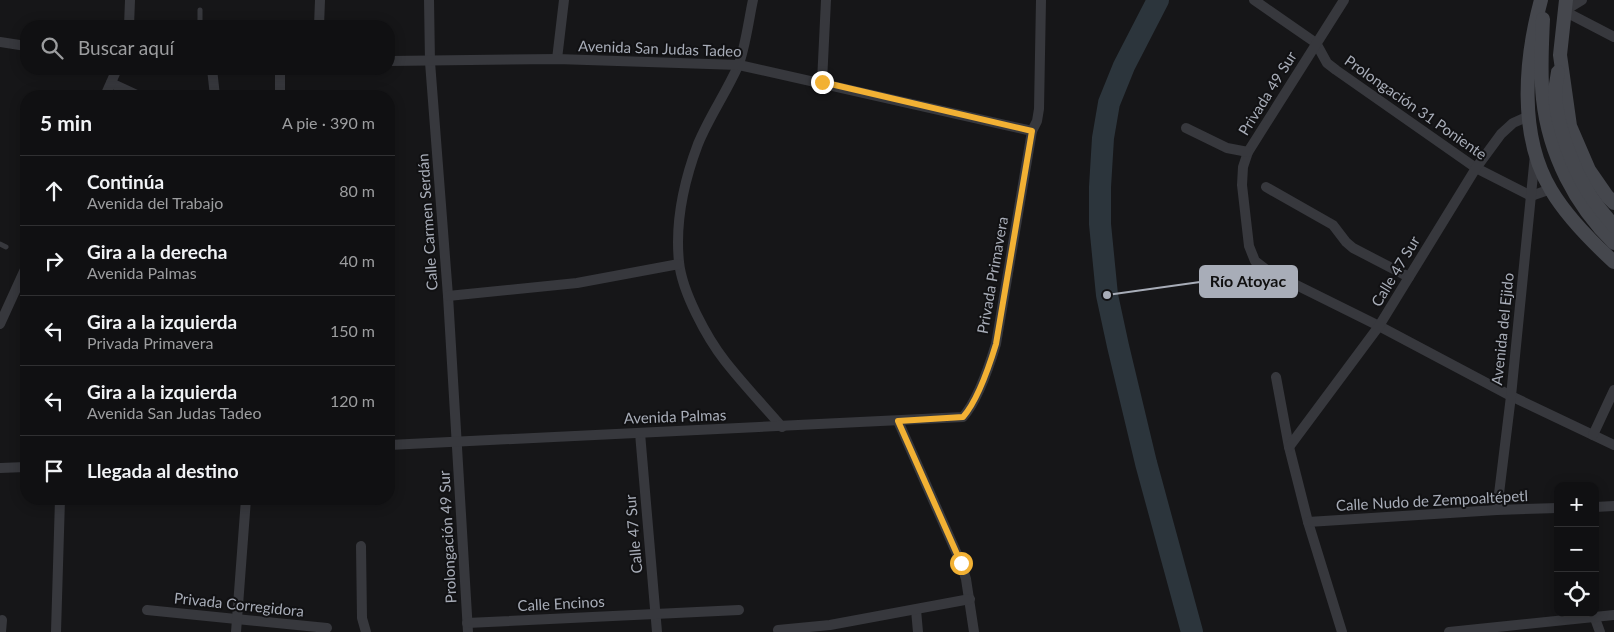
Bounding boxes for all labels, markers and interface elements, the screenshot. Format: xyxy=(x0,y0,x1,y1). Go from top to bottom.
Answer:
search box xyxy=(20,20,395,75)
icon: search xyxy=(38,34,66,62)
text: Buscar aquí xyxy=(78,36,174,59)
street label: Avenida San Judas Tadeo xyxy=(578,36,742,60)
street label: Privada 49 Sur xyxy=(1234,47,1300,138)
street label: Prolongación 31 Poniente xyxy=(1341,51,1491,163)
route end xyxy=(811,71,834,94)
text: 5 min xyxy=(40,110,92,135)
text: A pie · 390 m xyxy=(282,113,375,132)
street label: Calle Carmen Serdán xyxy=(413,153,441,291)
text: Continúa xyxy=(87,170,164,193)
icon: ahead xyxy=(40,177,68,205)
text: 80 m xyxy=(339,181,375,200)
text: Avenida del Trabajo xyxy=(87,193,223,212)
street label: Privada Primavera xyxy=(973,215,1011,335)
street label: Calle 47 Sur xyxy=(1367,232,1423,310)
text: Gira a la derecha xyxy=(87,240,227,263)
icon: right xyxy=(40,247,68,275)
text: 40 m xyxy=(339,251,375,270)
text: Avenida Palmas xyxy=(87,263,197,282)
callout: Río Atoyac xyxy=(1200,266,1297,297)
text: Río Atoyac xyxy=(1210,271,1286,290)
street label: Avenida del Ejido xyxy=(1487,272,1517,386)
text: Gira a la izquierda xyxy=(87,310,237,333)
icon: left xyxy=(40,317,68,345)
text: 150 m xyxy=(330,321,375,340)
text: Privada Primavera xyxy=(87,333,213,352)
text: Gira a la izquierda xyxy=(87,380,237,403)
icon: left xyxy=(40,387,68,415)
text: 120 m xyxy=(330,391,375,410)
text: Avenida San Judas Tadeo xyxy=(87,403,262,422)
street label: Avenida Palmas xyxy=(623,405,727,427)
icon: arrive xyxy=(40,457,68,485)
text: Llegada al destino xyxy=(87,459,239,482)
street label: Prolongación 49 Sur xyxy=(435,470,459,604)
map controls xyxy=(1554,482,1599,617)
button: + xyxy=(1554,482,1599,527)
street label: Calle Nudo de Zempoaltépetl xyxy=(1336,486,1528,514)
street label: Calle 47 Sur xyxy=(621,493,645,574)
button: − xyxy=(1554,527,1599,572)
route start xyxy=(950,552,973,575)
button: locate xyxy=(1554,572,1599,617)
street label: Privada Corregidora xyxy=(173,588,305,620)
street label: Calle Encinos xyxy=(517,592,605,614)

